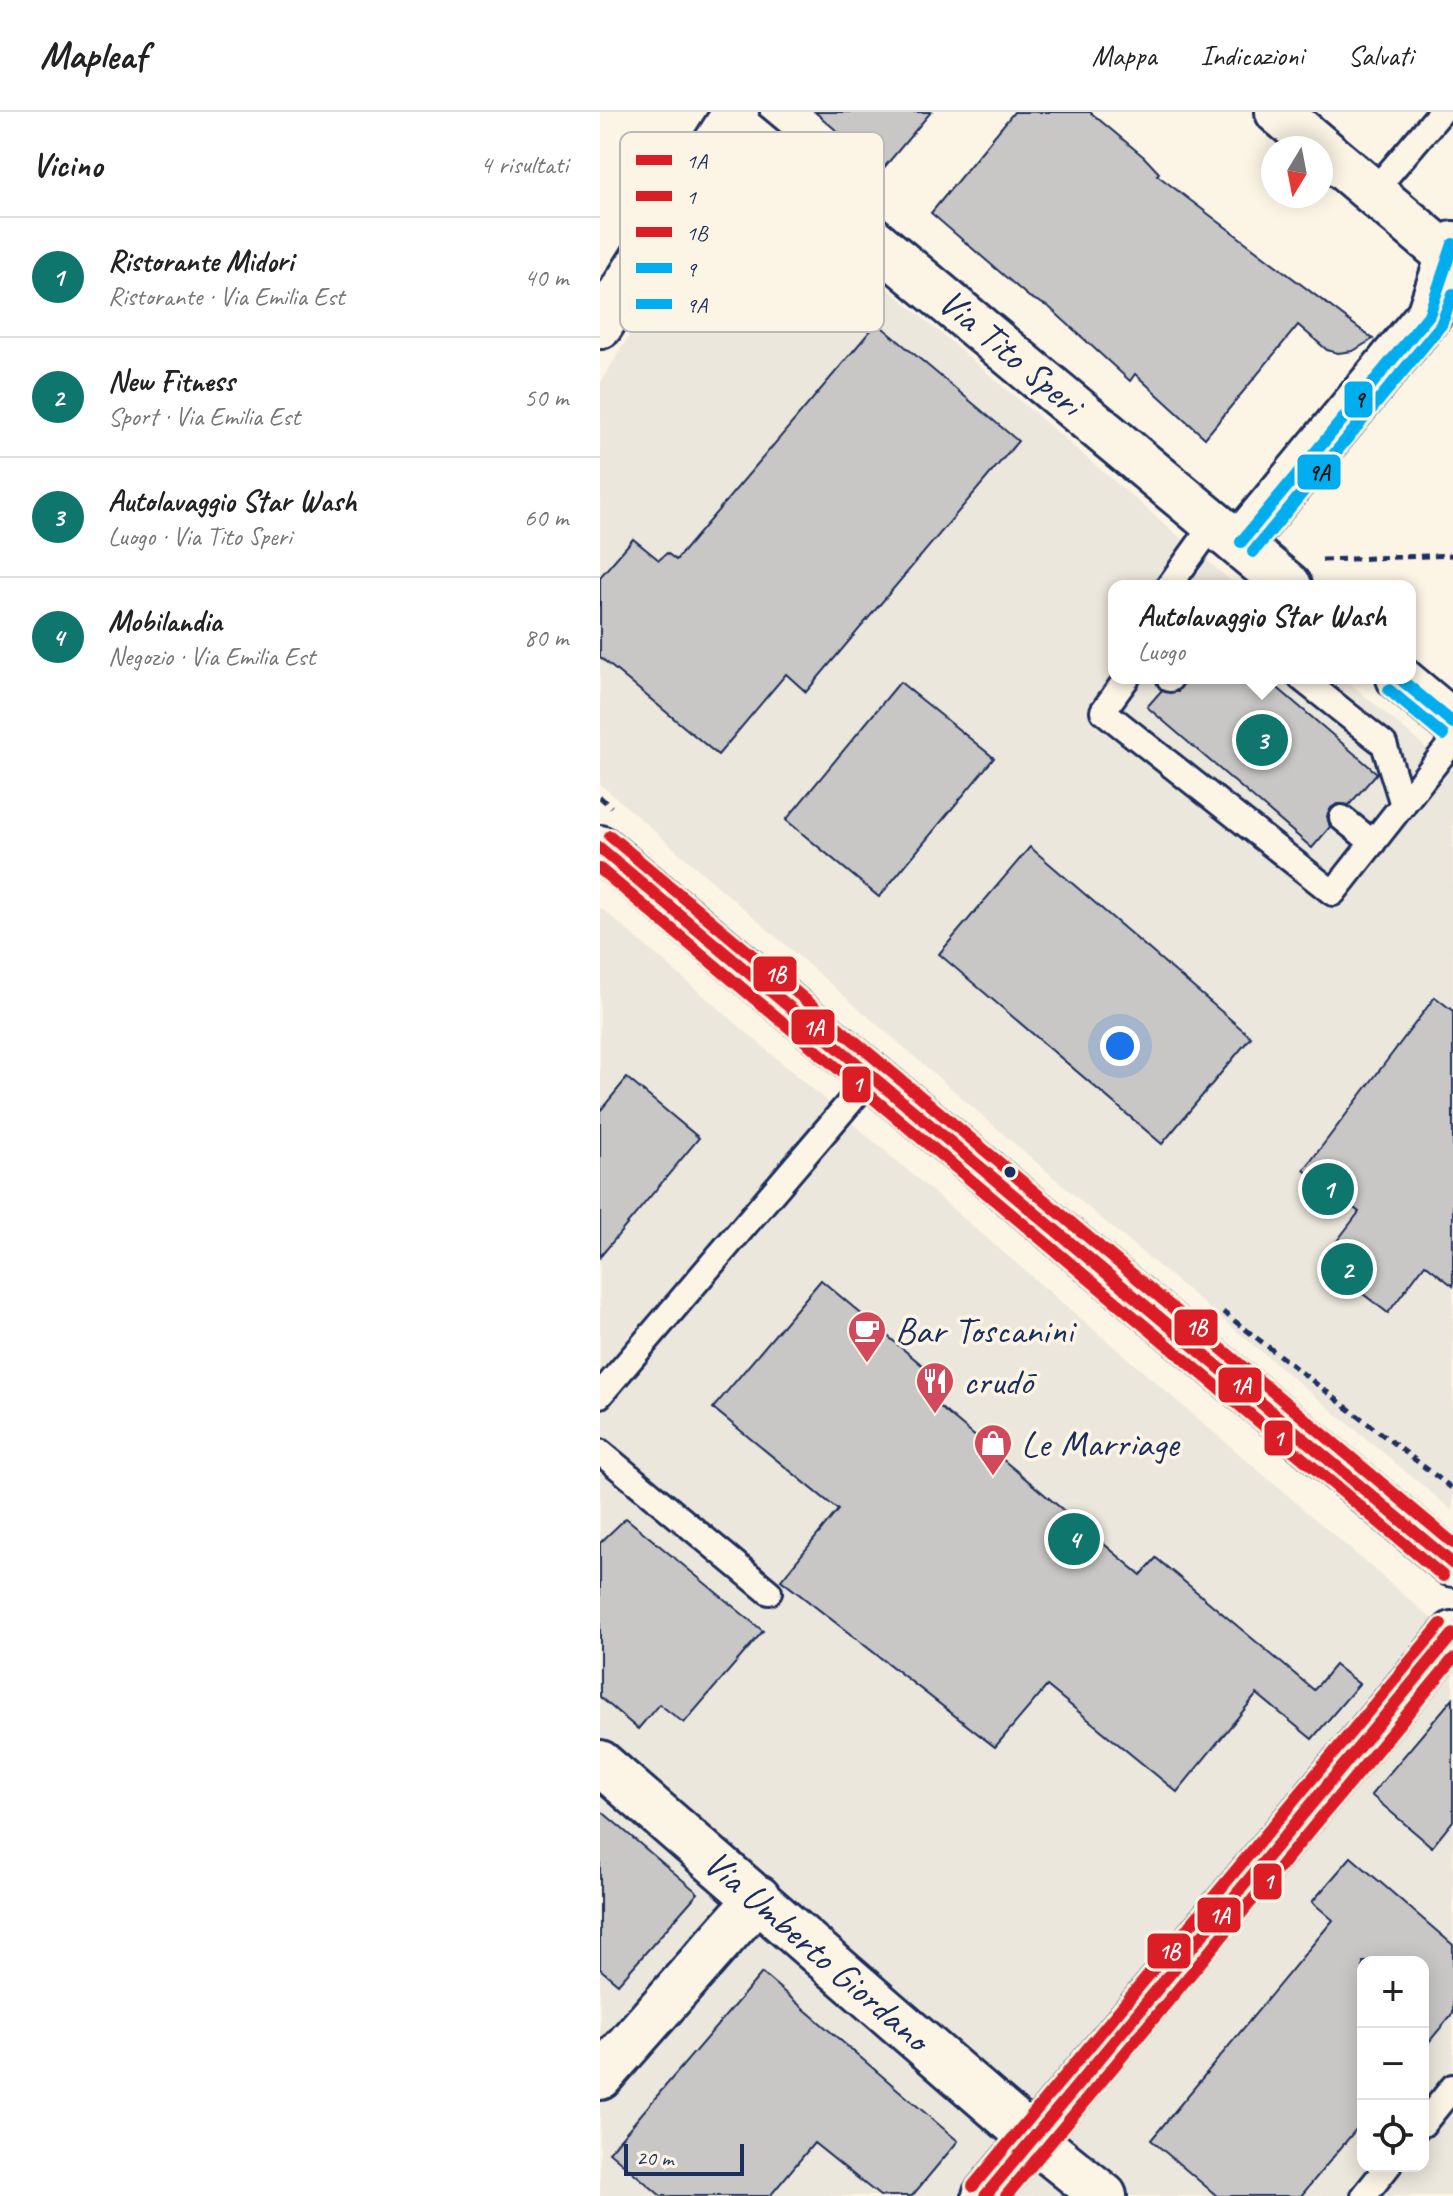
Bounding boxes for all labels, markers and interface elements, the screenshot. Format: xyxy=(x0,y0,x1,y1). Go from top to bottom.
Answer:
text: Mapleaf xyxy=(40,32,146,79)
text: Mappa xyxy=(1092,38,1156,73)
text: Indicazioni xyxy=(1200,38,1304,73)
text: Salvati xyxy=(1348,38,1413,73)
legend xyxy=(620,132,884,332)
north arrow xyxy=(1261,136,1333,208)
text: Vicino xyxy=(32,143,102,186)
text: 1A xyxy=(686,147,708,175)
text: 4 risultati xyxy=(480,148,568,181)
text: 1 xyxy=(686,183,697,211)
text: 1B xyxy=(686,219,709,247)
text: Ristorante Midori xyxy=(108,242,293,280)
text: 9 xyxy=(686,255,698,283)
text: 1 xyxy=(52,261,64,294)
text: 40 m xyxy=(524,261,568,294)
street label: Via Tito Speri xyxy=(929,278,1096,429)
text: Ristorante · Via Emilia Est xyxy=(108,280,344,313)
text: 9A xyxy=(686,291,708,319)
text: New Fitness xyxy=(108,362,235,400)
line badge: 9 xyxy=(1343,380,1374,419)
text: 2 xyxy=(52,381,64,414)
text: 50 m xyxy=(524,381,568,414)
text: 9 xyxy=(1354,386,1366,414)
text: Sport · Via Emilia Est xyxy=(108,400,300,433)
line badge: 9A xyxy=(1296,453,1342,491)
text: 9A xyxy=(1309,459,1331,487)
text: Autolavaggio Star Wash xyxy=(108,482,357,520)
text: 3 xyxy=(52,501,64,534)
text: 60 m xyxy=(524,501,568,534)
text: Luogo · Via Tito Speri xyxy=(108,520,292,553)
popup xyxy=(1108,580,1416,684)
text: Autolavaggio Star Wash xyxy=(1138,597,1386,635)
text: Mobilandia xyxy=(108,602,222,640)
text: 4 xyxy=(52,621,64,654)
text: 80 m xyxy=(524,621,568,654)
text: Luogo xyxy=(1138,635,1185,668)
text: Negozio · Via Emilia Est xyxy=(108,640,315,673)
pin: 3 xyxy=(1236,710,1288,770)
line badge: 1B xyxy=(752,955,798,993)
text: 1B xyxy=(764,961,787,989)
line badge: 1A xyxy=(790,1008,836,1046)
text: 1A xyxy=(802,1014,825,1042)
your location xyxy=(1100,1026,1140,1066)
line badge: 1 xyxy=(841,1065,872,1104)
text: 1 xyxy=(852,1071,864,1099)
pin: 1 xyxy=(1302,1159,1354,1219)
unlabelled marker xyxy=(1002,1164,1018,1180)
pin: 2 xyxy=(1321,1239,1373,1299)
place label: Bar Toscanini xyxy=(895,1307,1077,1354)
line badge: 1B xyxy=(1173,1308,1219,1347)
cafe icon: Bar Toscanini xyxy=(846,1309,888,1364)
text: 1B xyxy=(1185,1314,1208,1342)
place label: crudō xyxy=(963,1358,1037,1405)
restaurant icon: crudō xyxy=(914,1360,956,1415)
line badge: 1A xyxy=(1217,1366,1263,1404)
text: 1A xyxy=(1229,1372,1252,1400)
line badge: 1 xyxy=(1263,1419,1294,1457)
place label: Le Marriage xyxy=(1021,1420,1181,1467)
shop icon: Le Marriage xyxy=(972,1422,1014,1477)
text: 1 xyxy=(1273,1425,1285,1453)
pin: 4 xyxy=(1048,1509,1100,1569)
street label: Via Umberto Giordano xyxy=(694,1840,942,2063)
line badge: 1 xyxy=(1252,1862,1283,1901)
text: 1 xyxy=(1263,1868,1275,1896)
line badge: 1A xyxy=(1196,1896,1242,1934)
text: 1A xyxy=(1208,1902,1231,1930)
line badge: 1B xyxy=(1146,1932,1192,1970)
text: 1B xyxy=(1158,1938,1181,1966)
map controls xyxy=(1357,1956,1429,2172)
button: + xyxy=(1357,1956,1429,2028)
button: − xyxy=(1357,2028,1429,2100)
button: locate xyxy=(1357,2100,1429,2172)
scale bar xyxy=(624,2140,744,2176)
text: 20 m xyxy=(636,2144,673,2172)

